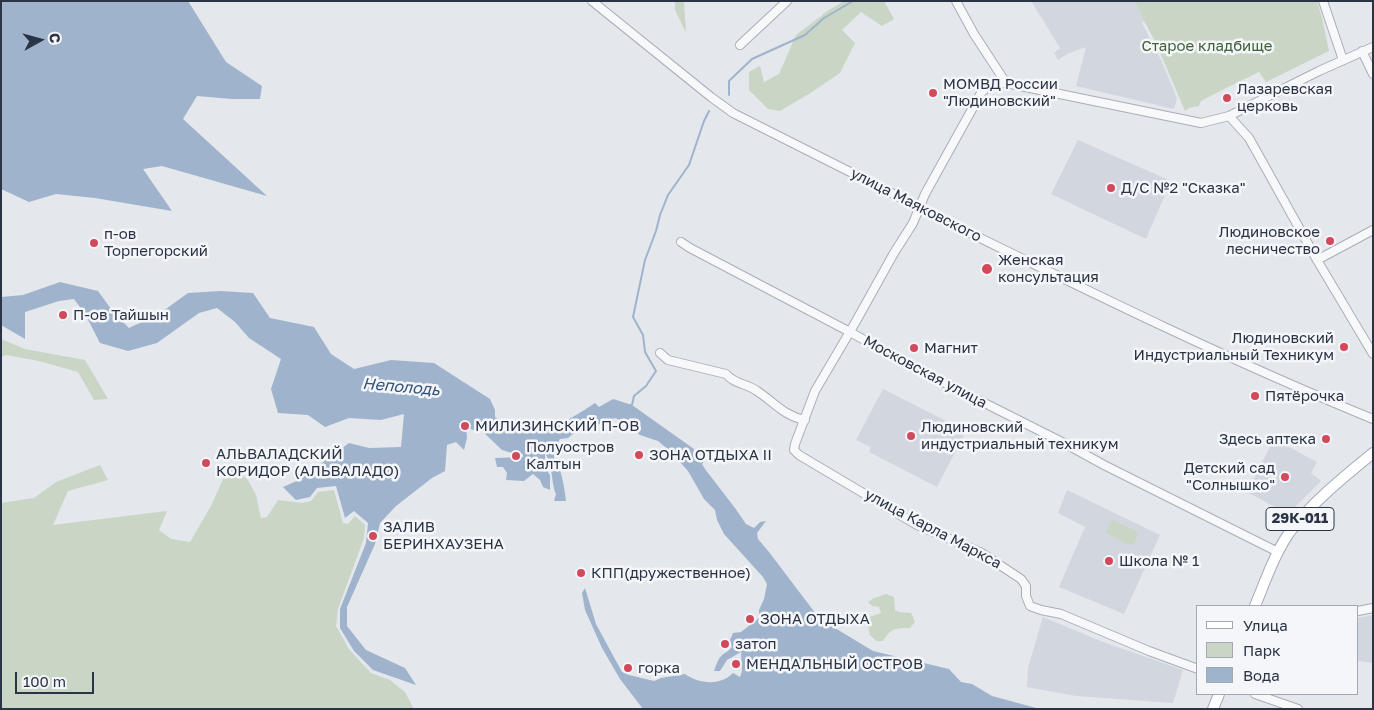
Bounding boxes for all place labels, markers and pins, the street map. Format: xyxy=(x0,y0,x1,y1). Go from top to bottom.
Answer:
place label: МОМВД России "Людиновский" xyxy=(943,75,1058,110)
place label: Лазаревская церковь xyxy=(1237,80,1333,115)
marker: МОМВД России "Людиновский" xyxy=(927,87,939,99)
marker: Лазаревская церковь xyxy=(1221,92,1233,104)
place label: Д/С №2 "Сказка" xyxy=(1121,179,1245,197)
marker: Д/С №2 "Сказка" xyxy=(1105,182,1117,194)
place label: Людиновское лесничество xyxy=(1219,223,1320,258)
place label: п-ов Торпегорский xyxy=(104,225,208,260)
marker: Людиновское лесничество xyxy=(1324,235,1336,247)
marker: п-ов Торпегорский xyxy=(88,237,100,249)
place label: Женская консультация xyxy=(998,251,1099,286)
marker: Женская консультация xyxy=(980,262,994,276)
place label: П-ов Тайшын xyxy=(73,306,169,324)
marker: П-ов Тайшын xyxy=(57,309,69,321)
place label: Людиновский Индустриальный Техникум xyxy=(1134,329,1334,364)
place label: Магнит xyxy=(924,339,978,357)
marker: Людиновский Индустриальный Техникум xyxy=(1338,341,1350,353)
marker: Магнит xyxy=(908,342,920,354)
place label: Пятёрочка xyxy=(1265,387,1344,405)
marker: Пятёрочка xyxy=(1249,390,1261,402)
place label: МИЛИЗИНСКИЙ П-ОВ xyxy=(475,417,639,435)
place label: Людиновский индустриальный техникум xyxy=(921,418,1118,453)
marker: МИЛИЗИНСКИЙ П-ОВ xyxy=(459,420,471,432)
marker: Людиновский индустриальный техникум xyxy=(905,430,917,442)
place label: Здесь аптека xyxy=(1219,430,1316,448)
marker: Здесь аптека xyxy=(1320,433,1332,445)
place label: Полуостров Калтын xyxy=(526,438,614,473)
place label: АЛЬВАЛАДСКИЙ КОРИДОР (АЛЬВАЛАДО) xyxy=(216,445,400,480)
place label: ЗОНА ОТДЫХА II xyxy=(649,446,772,464)
marker: ЗОНА ОТДЫХА II xyxy=(633,449,645,461)
marker: Полуостров Калтын xyxy=(510,450,522,462)
marker: АЛЬВАЛАДСКИЙ КОРИДОР (АЛЬВАЛАДО) xyxy=(200,457,212,469)
place label: Детский сад "Солнышко" xyxy=(1184,459,1275,494)
marker: Детский сад "Солнышко" xyxy=(1279,471,1291,483)
place label: ЗАЛИВ БЕРИНХАУЗЕНА xyxy=(383,518,504,553)
marker: ЗАЛИВ БЕРИНХАУЗЕНА xyxy=(367,530,379,542)
place label: Школа № 1 xyxy=(1119,552,1199,570)
marker: Школа № 1 xyxy=(1103,555,1115,567)
place label: КПП(дружественное) xyxy=(591,564,751,582)
marker: КПП(дружественное) xyxy=(575,567,587,579)
place label: ЗОНА ОТДЫХА xyxy=(760,610,870,628)
marker: ЗОНА ОТДЫХА xyxy=(744,613,756,625)
place label: затоп xyxy=(735,635,776,653)
marker: затоп xyxy=(719,638,731,650)
place label: МЕНДАЛЬНЫЙ ОСТРОВ xyxy=(746,655,923,673)
marker: МЕНДАЛЬНЫЙ ОСТРОВ xyxy=(730,658,742,670)
place label: горка xyxy=(638,659,680,677)
marker: горка xyxy=(622,662,634,674)

